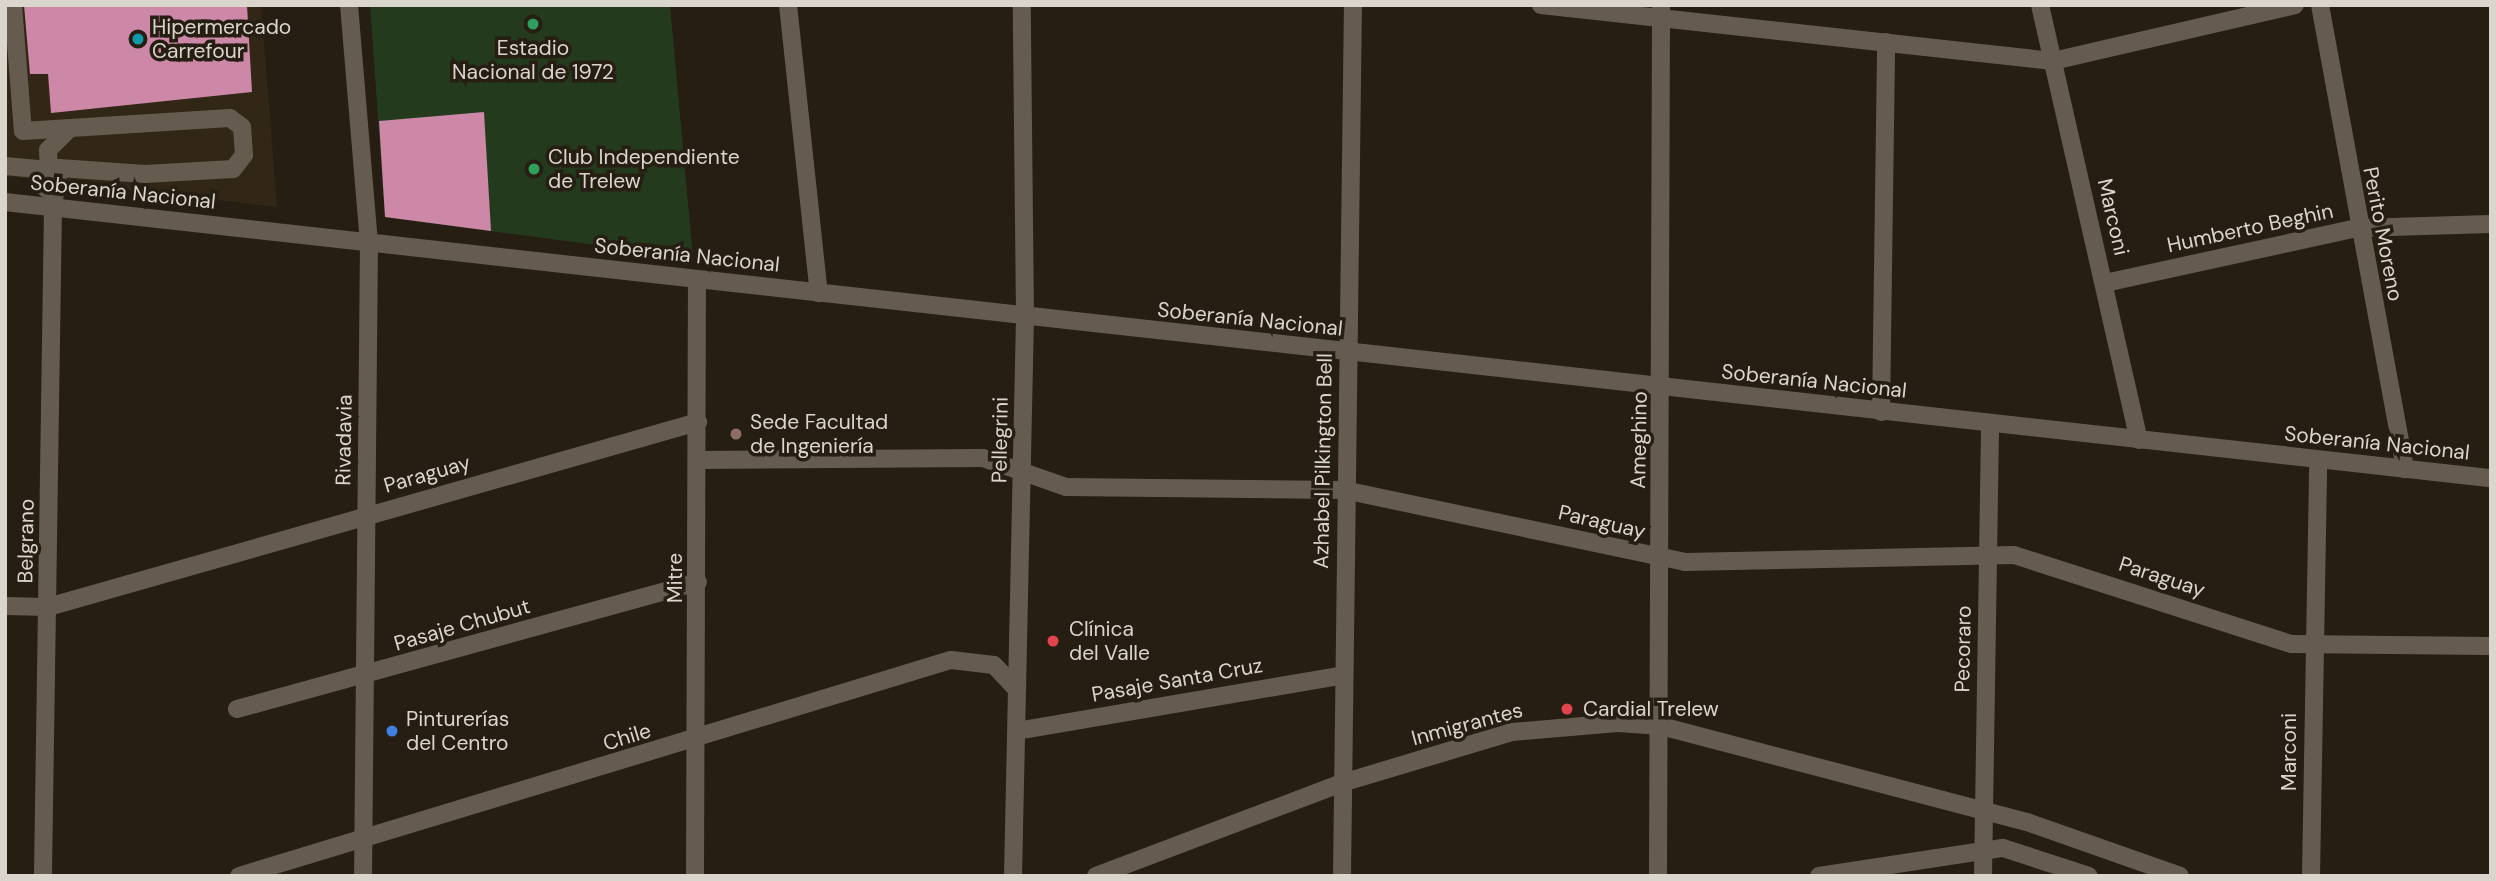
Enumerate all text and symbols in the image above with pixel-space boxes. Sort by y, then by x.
place label: Hipermercado Carrefour [152,14,291,64]
marker: Estadio Nacional de 1972 [525,16,541,32]
marker: Hipermercado Carrefour [130,31,146,47]
place label: Estadio Nacional de 1972 [452,35,614,85]
place label: Club Independiente de Trelew [548,144,740,194]
marker: Club Independiente de Trelew [526,161,542,177]
street label: Perito Moreno [2358,165,2408,303]
street label: Soberanía Nacional [29,170,217,214]
street label: Marconi [2092,176,2134,258]
street label: Humberto Beghin [2165,198,2335,258]
street label: Soberanía Nacional [593,233,781,277]
street label: Soberanía Nacional [1156,297,1344,341]
street label: Azhabel Pilkington Bell [1309,353,1337,569]
street label: Soberanía Nacional [1720,359,1908,403]
street label: Ameghino [1626,391,1652,489]
street label: Rivadavia [331,394,357,486]
street label: Pellegrini [987,397,1013,483]
place label: Sede Facultad de Ingeniería [750,409,888,459]
street label: Soberanía Nacional [2283,421,2471,465]
marker: Sede Facultad de Ingeniería [728,426,744,442]
street label: Paraguay [381,450,473,498]
street label: Belgrano [13,498,39,584]
street label: Paraguay [1556,500,1648,544]
street label: Paraguay [2116,551,2208,603]
street label: Mitre [662,553,688,603]
street label: Pasaje Chubut [391,594,533,656]
street label: Pecoraro [1950,605,1976,693]
place label: Clínica del Valle [1069,616,1150,666]
marker: Clínica del Valle [1043,631,1063,651]
street label: Pasaje Santa Cruz [1090,653,1264,707]
place label: Cardial Trelew [1583,696,1719,722]
street label: Inmigrantes [1409,697,1525,751]
marker: Cardial Trelew [1557,699,1577,719]
place label: Pinturerías del Centro [406,706,509,756]
street label: Marconi [2276,713,2302,791]
street label: Chile [600,718,654,756]
marker: Pinturerías del Centro [384,723,400,739]

